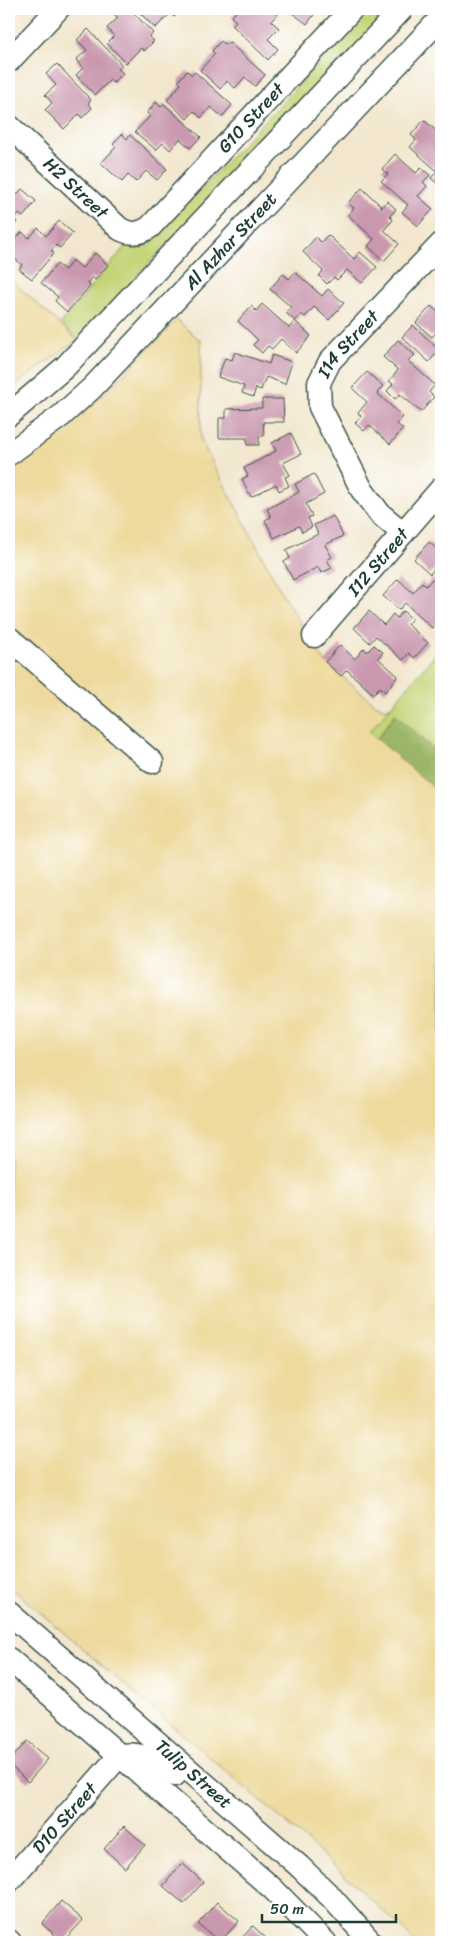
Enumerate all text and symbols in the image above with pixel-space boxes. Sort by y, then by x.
street label: G10 Street [210,75,293,161]
street label: H2 Street [35,149,117,227]
street label: Al Azhar Street [175,185,285,298]
street label: I14 Street [308,301,388,384]
street label: I12 Street [338,520,418,604]
street label: Tulip Street [148,1731,240,1817]
street label: D10 Street [24,1774,106,1861]
scale bar [262,1891,396,1923]
text: 50 m [270,1896,305,1922]

